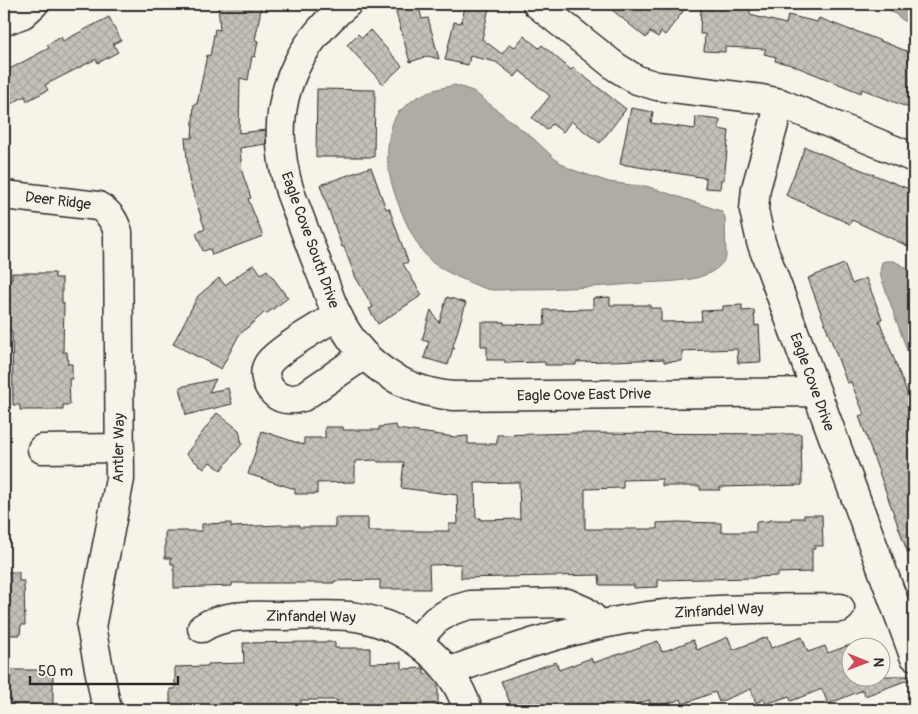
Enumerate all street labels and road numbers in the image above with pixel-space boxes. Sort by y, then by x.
street label: Eagle Cove South Drive [276,169,344,311]
street label: Deer Ridge [24,188,93,215]
street label: Eagle Cove Drive [785,330,839,434]
street label: Eagle Cove East Drive [517,384,652,406]
street label: Antler Way [109,412,129,483]
street label: Zinfandel Way [674,599,765,623]
street label: Zinfandel Way [266,607,357,627]

